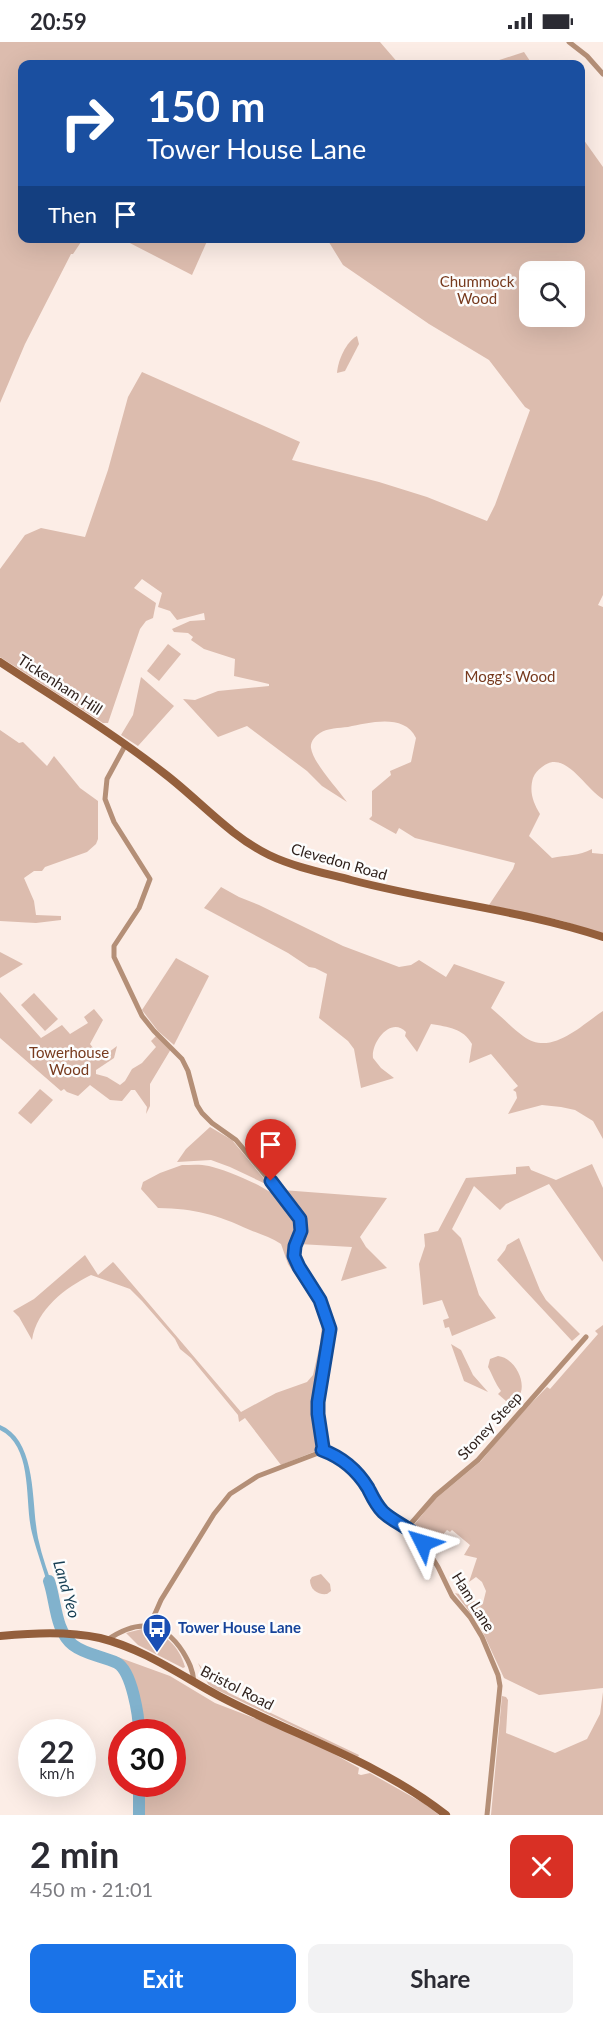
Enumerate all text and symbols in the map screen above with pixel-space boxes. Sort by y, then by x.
text: 20:59 [30,8,87,35]
text: 150 m [147,81,265,131]
icon: right [48,84,126,162]
text: Tower House Lane [147,132,366,165]
icon: arrive [109,198,142,231]
text: Then [48,201,97,228]
map controls [519,261,585,327]
button: search [519,261,585,327]
park label: Chummock Wood [440,272,515,307]
street label: Tickenham Hill [15,650,106,718]
park label: Mogg's Wood [465,667,555,685]
street label: Clevedon Road [289,839,389,883]
park label: Towerhouse Wood [29,1043,109,1078]
pin [245,1119,296,1181]
icon: arrive [254,1128,287,1161]
street label: Stoney Steep [453,1388,525,1463]
position arrow [391,1511,455,1575]
water label: Land Yeo [50,1558,85,1620]
street label: Ham Lane [449,1569,499,1634]
bus stop icon: Tower House Lane [141,1612,173,1654]
place label: Tower House Lane [178,1618,301,1636]
street label: Bristol Road [198,1661,277,1713]
speed limit sign: 30 [108,1719,186,1797]
text: 22 [40,1733,74,1769]
text: km/h [39,1764,75,1782]
text: 2 min [30,1832,119,1876]
button: close [510,1835,573,1898]
text: 450 m · 21:01 [30,1877,153,1901]
button: Exit [30,1944,296,2013]
button: Share [308,1944,573,2013]

